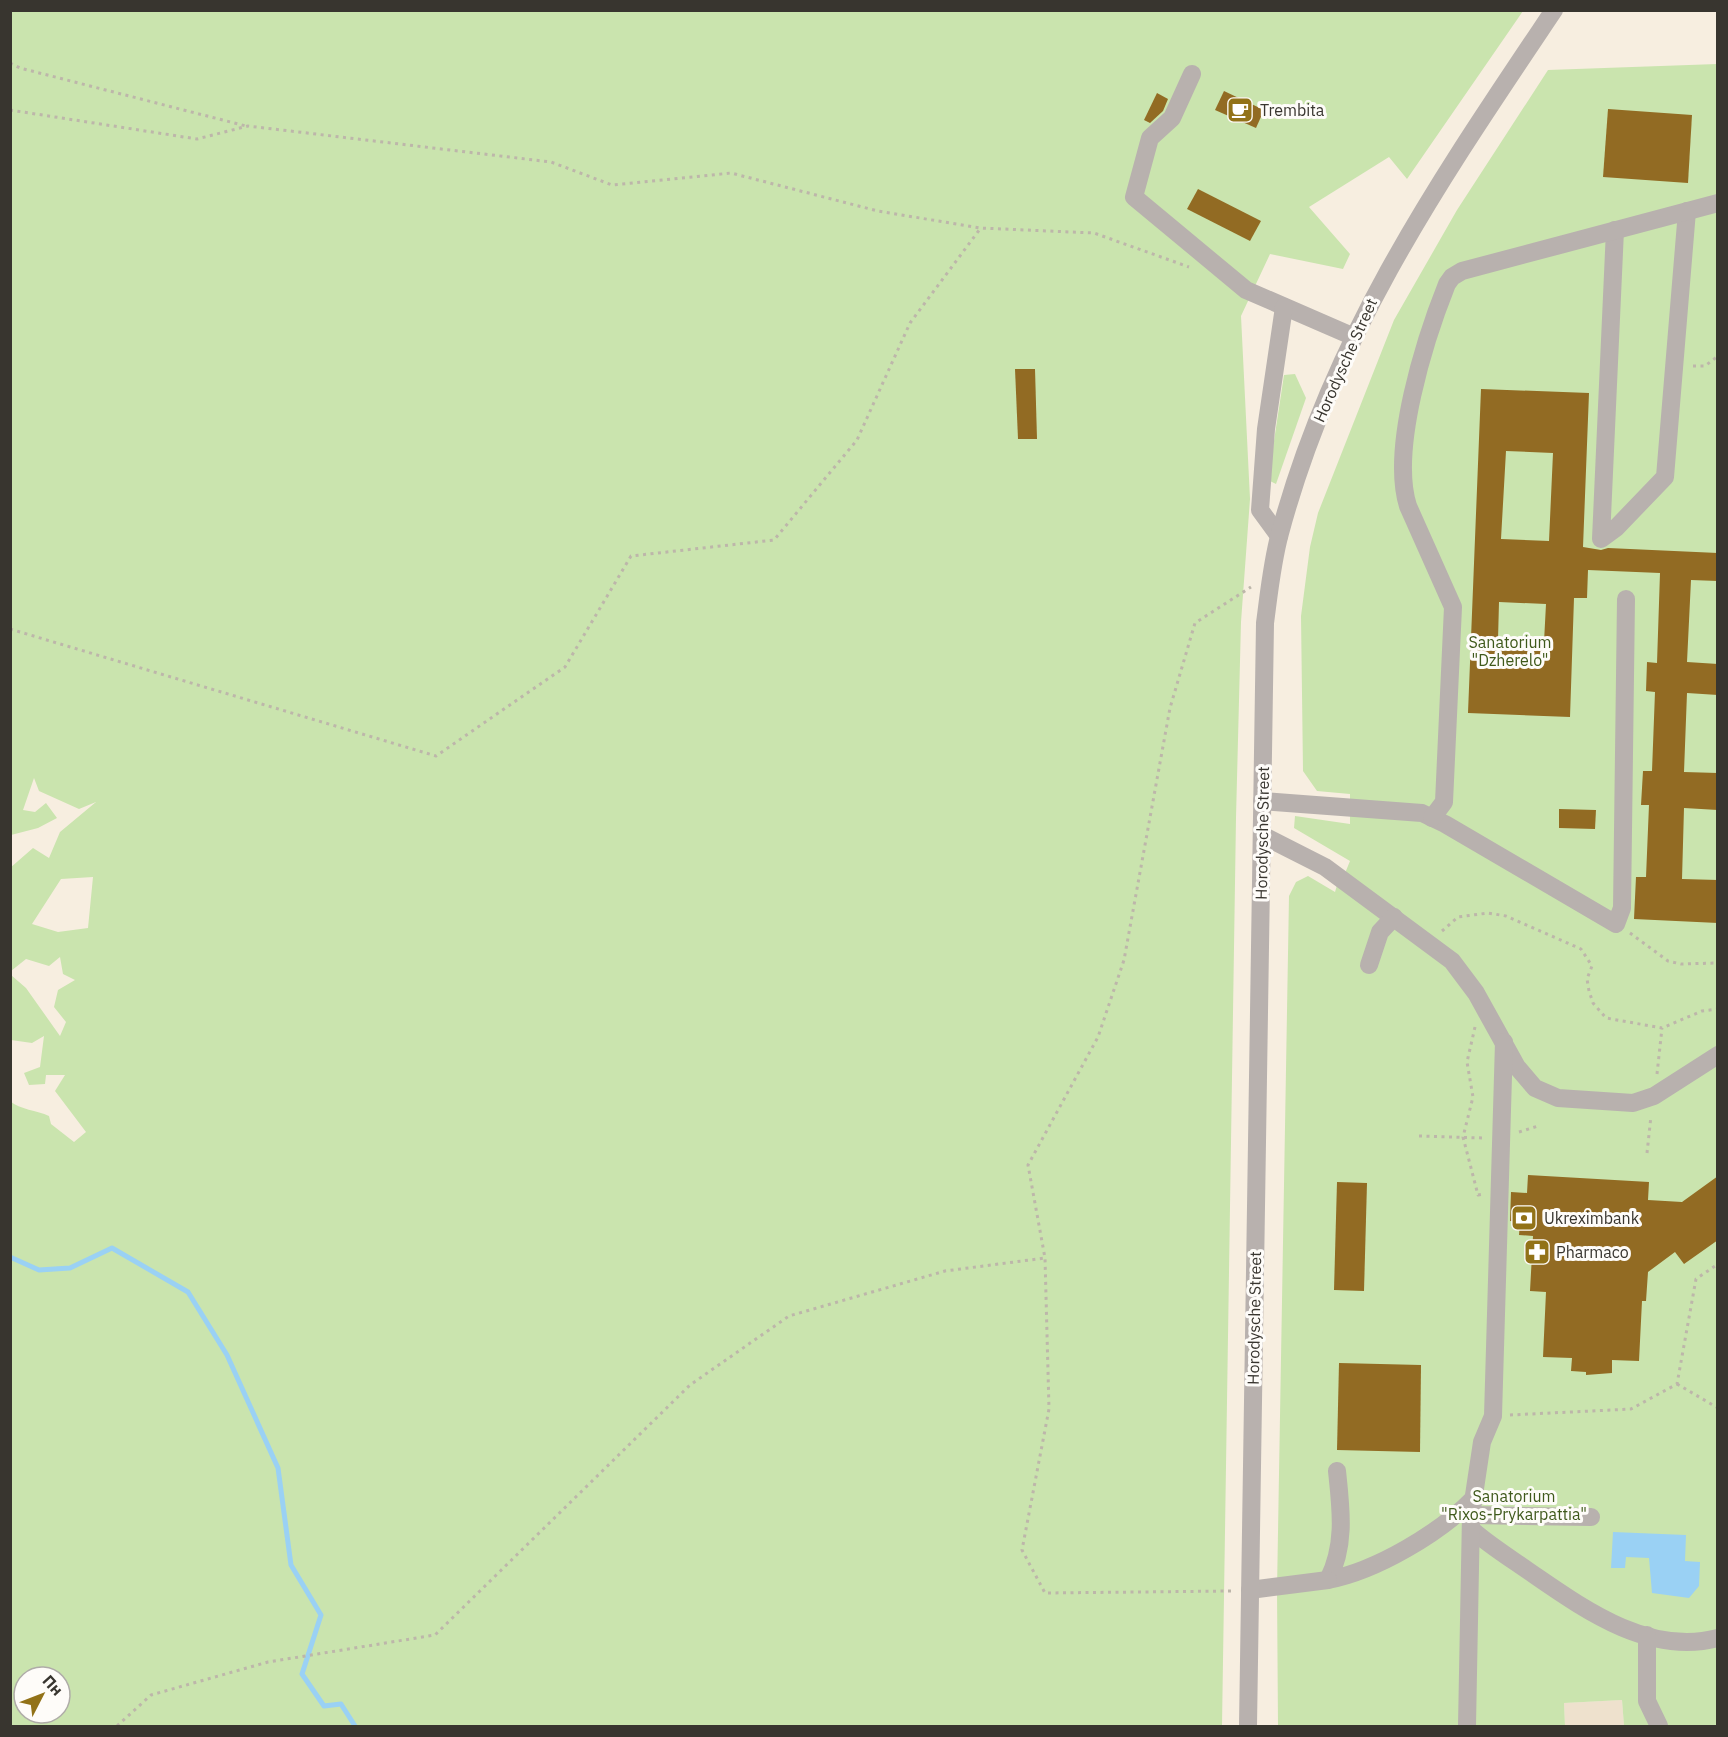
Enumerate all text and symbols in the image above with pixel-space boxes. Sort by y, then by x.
cafe icon: Trembita [1225,95,1255,125]
place label: Trembita [1260,100,1325,120]
street label: Horodysche Street [1309,295,1381,425]
park label: Sanatorium "Dzherelo" [1469,632,1551,670]
street label: Horodysche Street [1251,766,1273,900]
bank icon: Ukreximbank [1509,1203,1539,1233]
place label: Ukreximbank [1544,1208,1640,1228]
pharmacy icon: Pharmaco [1522,1237,1552,1267]
place label: Pharmaco [1556,1242,1629,1262]
street label: Horodysche Street [1243,1251,1265,1385]
park label: Sanatorium "Rixos-Prykarpattia" [1441,1486,1587,1524]
north arrow [12,1665,72,1725]
text: Пн [39,1670,68,1700]

